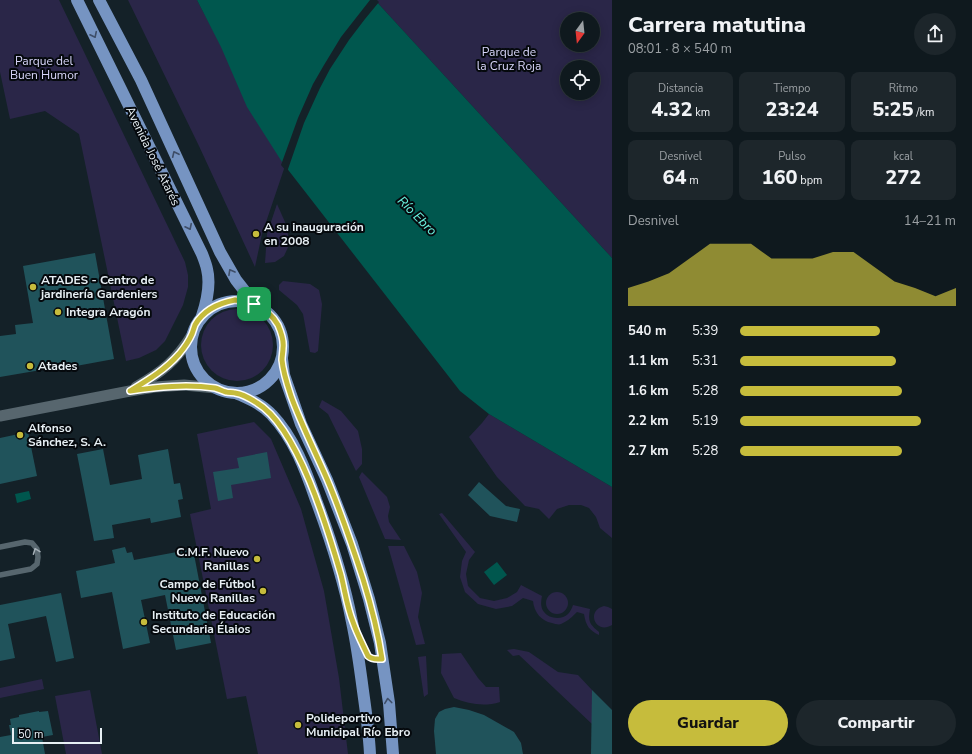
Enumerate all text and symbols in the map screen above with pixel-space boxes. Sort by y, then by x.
text: Carrera matutina [628,10,806,40]
north arrow [560,12,600,52]
map controls [560,12,600,100]
button: share [914,13,956,55]
one-way arrow [89,31,97,38]
text: 08:01 · 8 × 540 m [628,40,732,58]
park label: Parque de la Cruz Roja [477,44,541,74]
park label: Parque del Buen Humor [10,53,79,83]
button: locate [560,60,600,100]
text: Distancia [658,81,703,96]
text: Tiempo [774,81,810,96]
text: Ritmo [889,81,918,96]
text: 4.32 [651,96,692,123]
text: 23:24 [765,96,819,123]
text: 5:25 [872,96,914,123]
street label: Avenida José Atarés [122,104,184,208]
text: km [692,105,710,120]
text: /km [914,105,934,120]
text: Desnivel [659,149,702,164]
text: Pulso [778,149,806,164]
text: kcal [894,149,913,164]
one-way arrow [172,151,180,159]
text: 64 [663,164,687,191]
text: 160 [761,164,797,191]
text: 272 [885,164,921,191]
text: m [687,173,699,188]
text: bpm [797,173,823,188]
water label: Río Ebro [393,192,441,240]
text: Desnivel [628,212,679,230]
text: 14–21 m [904,212,956,230]
place label: A su inauguración en 2008 [264,219,364,249]
one-way arrow [184,222,192,230]
marker: A su inauguración en 2008 [251,229,261,239]
one-way arrow [229,269,236,276]
place label: ATADES - Centro de jardinería Gardeniers [40,272,158,302]
marker: ATADES - Centro de jardinería Gardeniers [28,282,38,292]
pin [237,287,271,321]
icon: arrive [243,293,265,315]
place label: Integra Aragón [66,304,150,320]
marker: Integra Aragón [53,307,63,317]
text: 540 m [628,322,666,340]
text: 5:39 [692,322,718,340]
text: 1.1 km [628,352,669,370]
text: 5:31 [692,352,718,370]
place label: Atades [38,358,78,374]
marker: Atades [25,361,35,371]
text: 1.6 km [628,382,669,400]
text: 5:28 [692,382,718,400]
text: 2.2 km [628,412,669,430]
text: 5:19 [692,412,718,430]
place label: Alfonso Sánchez, S. A. [28,420,106,450]
marker: Alfonso Sánchez, S. A. [15,430,25,440]
text: 2.7 km [628,442,669,460]
text: 5:28 [692,442,718,460]
place label: C.M.F. Nuevo Ranillas [176,544,249,574]
one-way arrow [32,548,41,555]
marker: C.M.F. Nuevo Ranillas [252,554,262,564]
place label: Campo de Fútbol Nuevo Ranillas [160,576,255,606]
marker: Campo de Fútbol Nuevo Ranillas [258,586,268,596]
place label: Instituto de Educación Secundaria Élaios [152,607,275,637]
marker: Instituto de Educación Secundaria Élaios [139,617,149,627]
one-way arrow [384,698,393,704]
button: Guardar [628,700,788,746]
button: Compartir [796,700,956,746]
place label: Polideportivo Municipal Río Ebro [306,710,410,740]
marker: Polideportivo Municipal Río Ebro [293,720,303,730]
scale bar [12,726,102,745]
text: 50 m [18,727,43,742]

